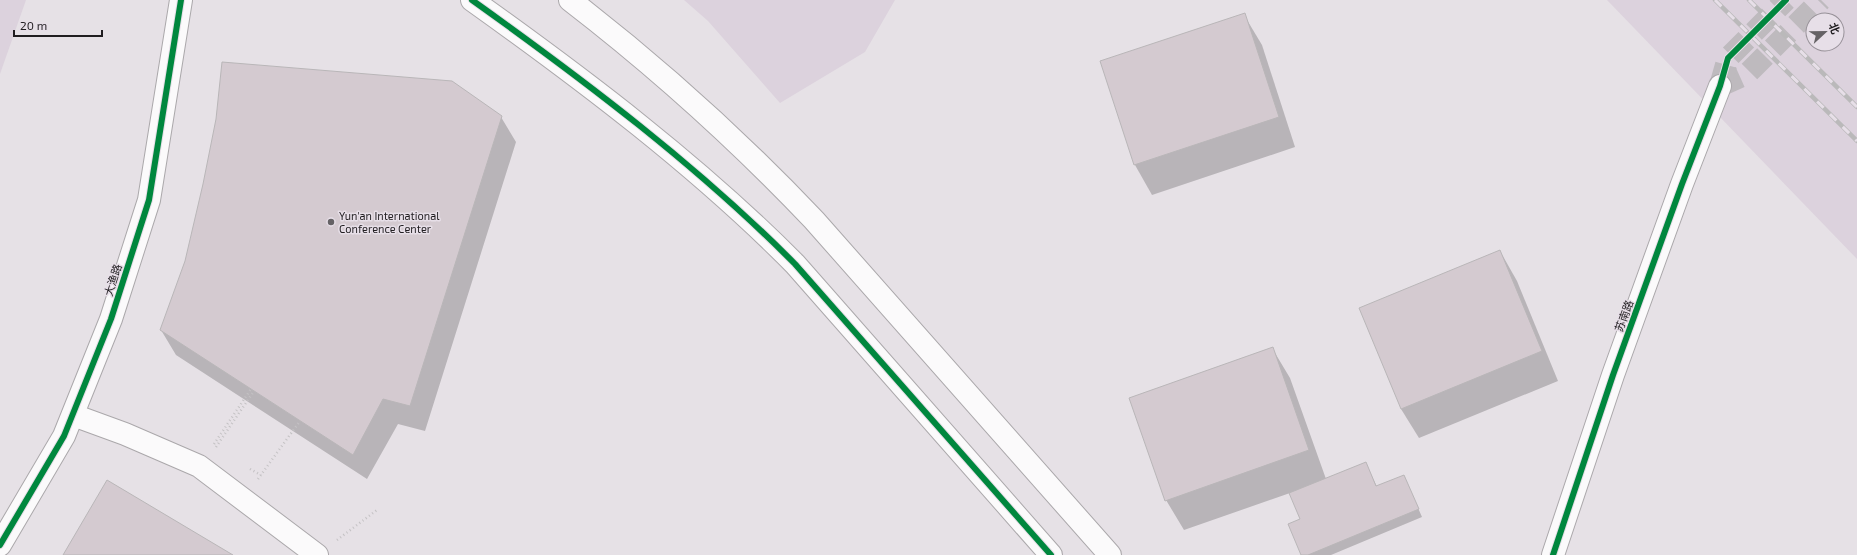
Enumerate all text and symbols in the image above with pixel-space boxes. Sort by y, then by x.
scale bar [14,12,102,38]
north arrow [1805,12,1845,52]
text: 20 m [20,18,47,32]
text: 北 [1827,21,1843,36]
place label: Yun'an International Conference Center [339,209,440,235]
marker: Yun'an International Conference Center [326,217,336,227]
street label: 大渔路 [101,262,124,298]
street label: 苏南路 [1612,298,1635,334]

